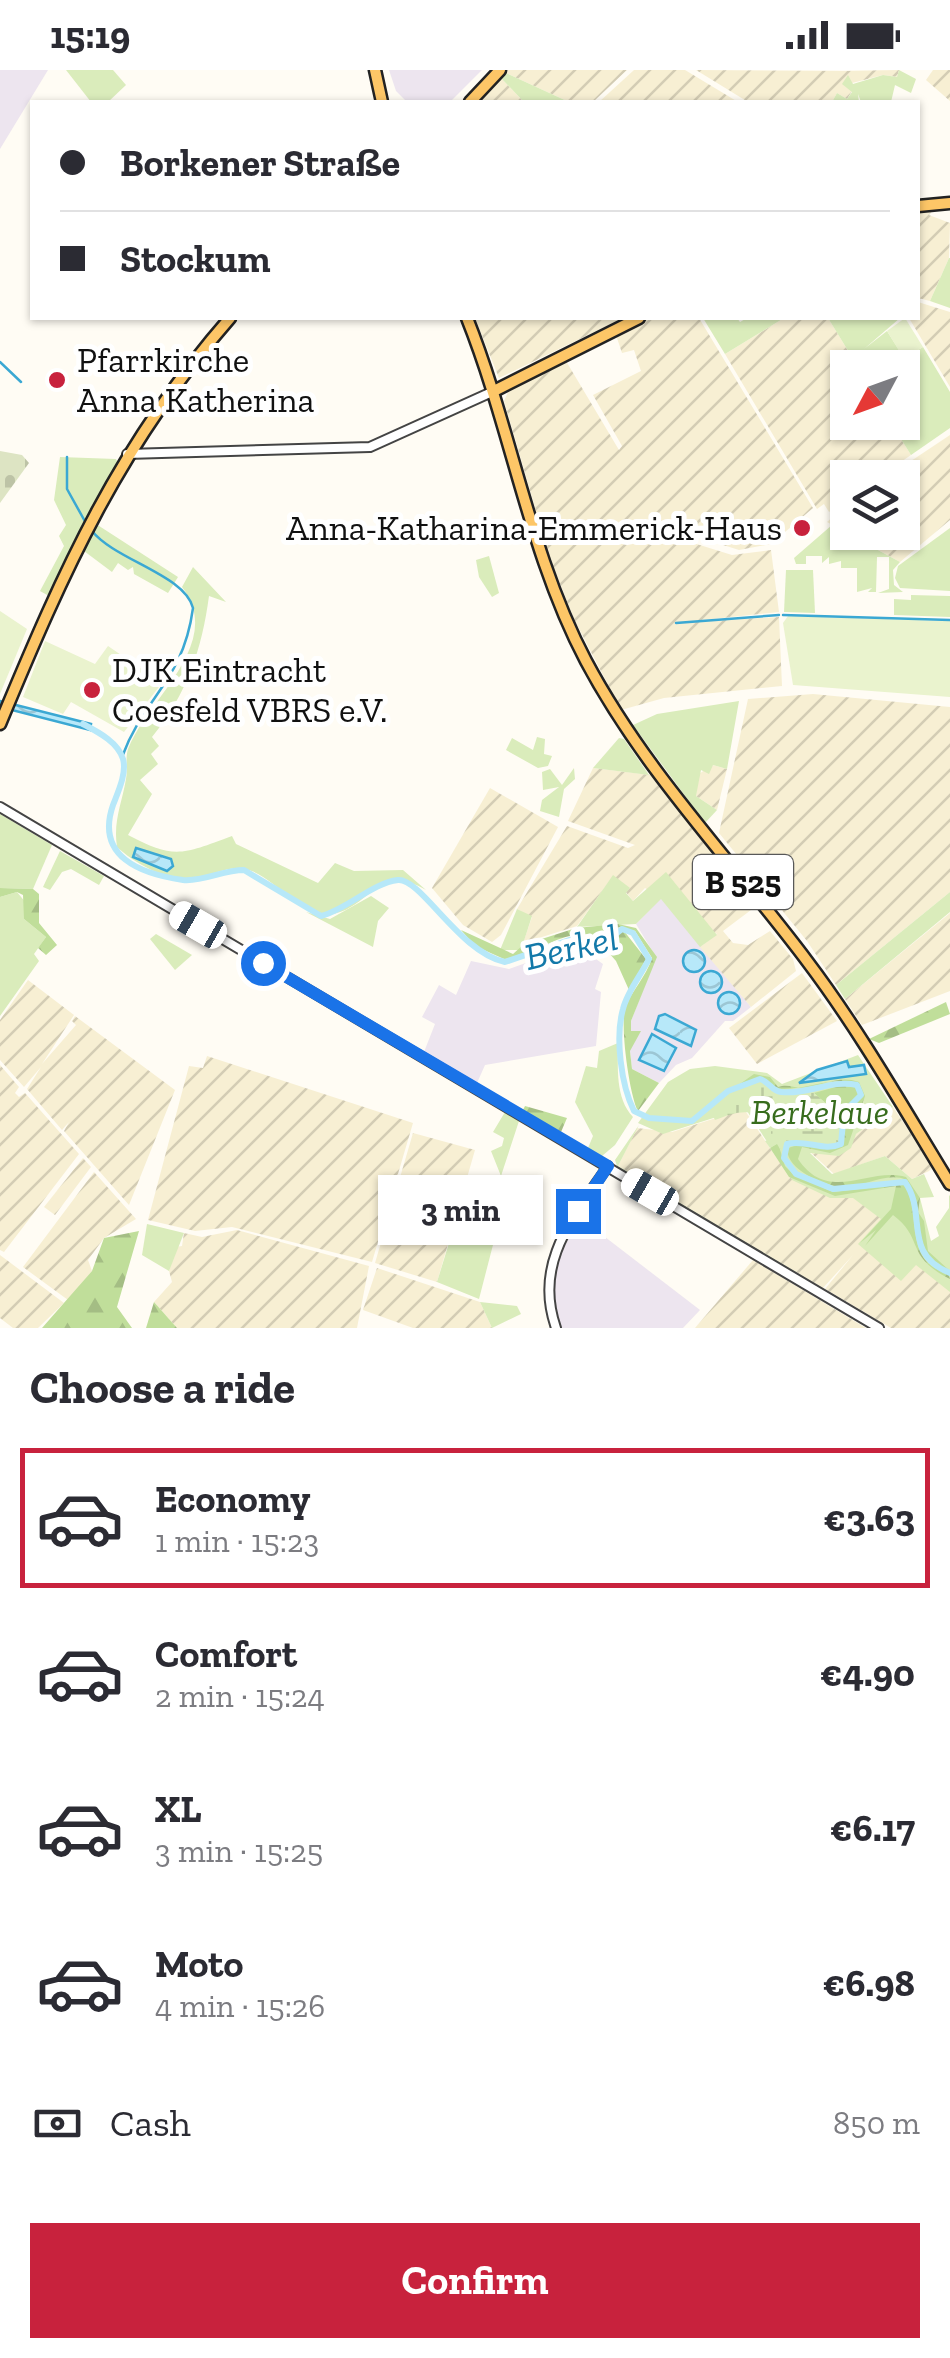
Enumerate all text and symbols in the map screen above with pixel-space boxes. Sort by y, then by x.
text: 15:19 [50,12,130,58]
text: Borkener Straße [120,140,400,186]
text: Stockum [120,236,271,282]
place label: Pfarrkirche Anna Katherina [77,339,315,421]
north arrow [830,350,920,440]
map controls [830,350,920,550]
marker: Pfarrkirche Anna Katherina [46,369,68,391]
button: layers [830,460,920,550]
place label: Anna-Katharina-Emmerick-Haus [286,507,782,549]
marker: Anna-Katharina-Emmerick-Haus [791,517,813,539]
place label: DJK Eintracht Coesfeld VBRS e.V. [112,649,387,731]
marker: DJK Eintracht Coesfeld VBRS e.V. [81,679,103,701]
road number: B 525 [693,855,793,909]
car [165,897,231,953]
water label: Berkel [520,914,622,980]
route start [241,941,286,986]
park label: Berkelaue [751,1091,889,1133]
car [617,1164,683,1220]
callout: 3 min [378,1176,543,1246]
route end [556,1189,601,1234]
text: 3 min [421,1191,500,1229]
text: Choose a ride [30,1361,295,1415]
icon: car [35,1473,125,1563]
text: Economy [155,1476,310,1522]
text: €3.63 [823,1495,915,1541]
text: 1 min · 15:23 [155,1522,319,1560]
icon: car [35,1628,125,1718]
text: Comfort [155,1631,297,1677]
text: €4.90 [820,1650,915,1696]
text: 2 min · 15:24 [155,1677,325,1715]
icon: car [35,1783,125,1873]
text: XL [155,1786,202,1832]
text: €6.17 [830,1805,915,1851]
text: 3 min · 15:25 [155,1832,323,1870]
icon: car [35,1938,125,2028]
text: Moto [155,1941,243,1987]
text: €6.98 [823,1960,915,2006]
text: 4 min · 15:26 [155,1987,325,2025]
icon: cash [30,2096,85,2151]
text: Cash [110,2100,191,2146]
text: 850 m [833,2104,920,2142]
button: Confirm [30,2223,920,2338]

